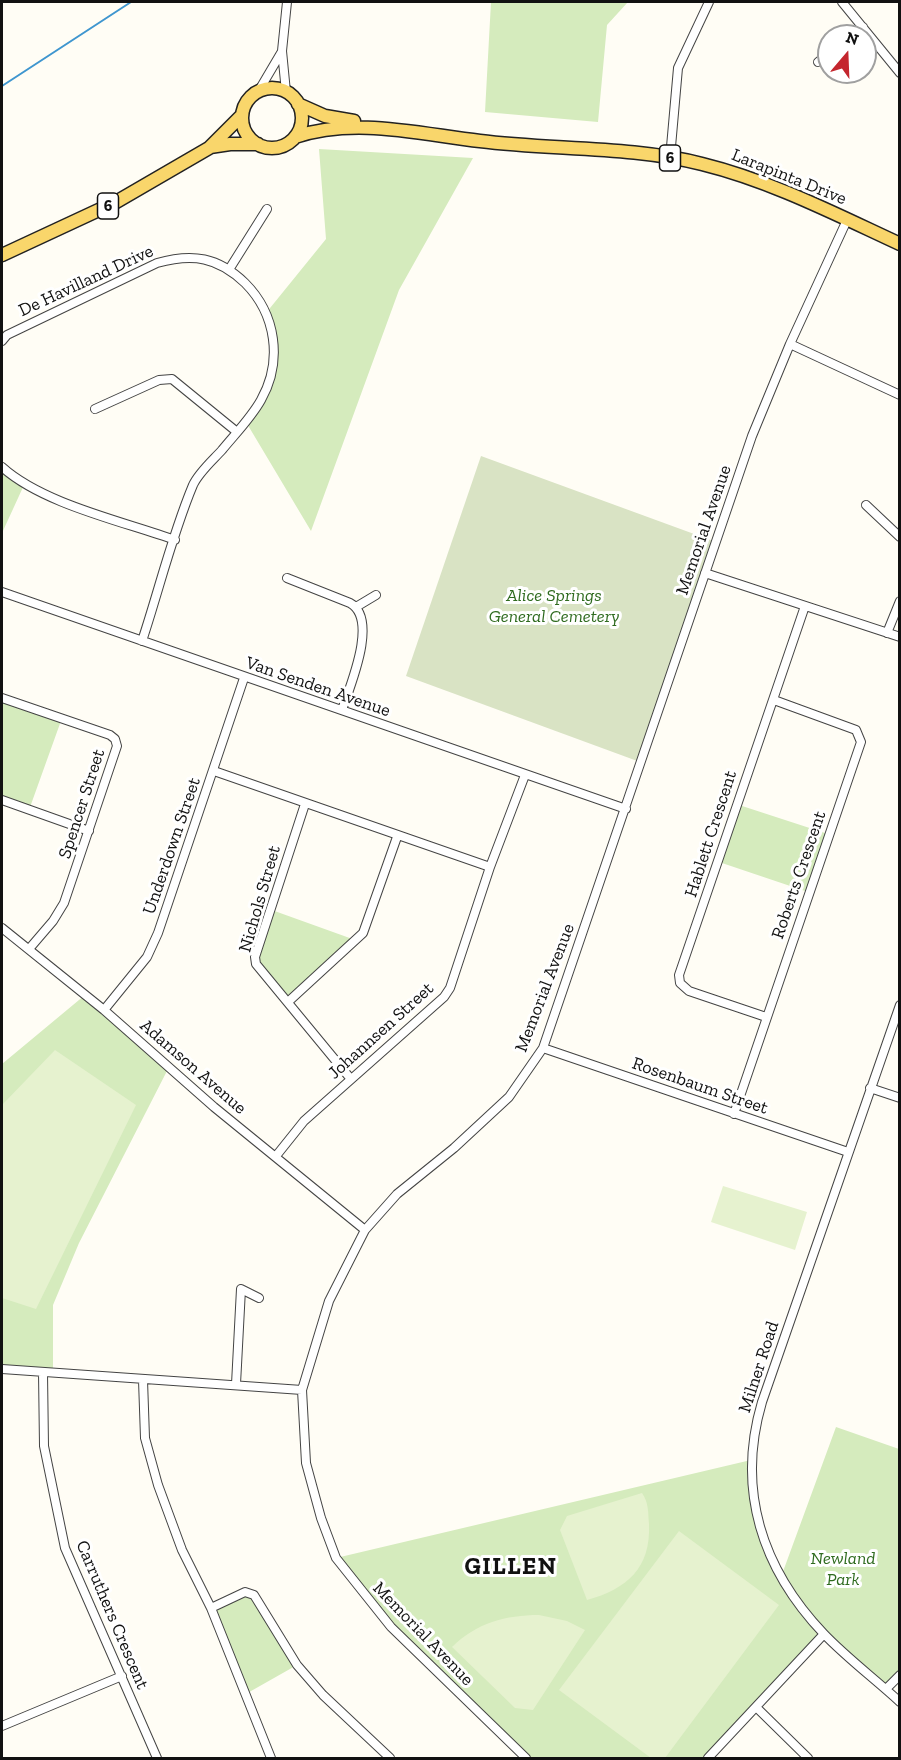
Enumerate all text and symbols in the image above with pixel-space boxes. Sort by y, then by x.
north arrow [817,24,877,84]
text: N [844,27,861,49]
street label: Larapinta Drive [728,144,850,210]
road number: 6 [660,145,680,171]
road number: 6 [98,193,118,219]
street label: De Havilland Drive [15,240,157,322]
street label: Memorial Avenue [672,462,736,598]
park label: Alice Springs General Cemetery [489,585,619,628]
street label: Van Senden Avenue [243,652,393,722]
street label: Spencer Street [54,746,110,862]
street label: Hablett Crescent [680,768,742,900]
street label: Underdown Street [138,775,206,917]
street label: Roberts Crescent [767,808,831,942]
street label: Nichols Street [234,843,286,955]
street label: Memorial Avenue [511,921,579,1055]
street label: Johannsen Street [324,978,438,1084]
street label: Adamson Avenue [135,1015,251,1119]
street label: Rosenbaum Street [629,1053,771,1119]
street label: Milner Road [734,1319,784,1415]
street label: Carruthers Crescent [71,1537,153,1693]
park label: Newland Park [810,1548,876,1590]
district label: GILLEN [464,1553,558,1581]
street label: Memorial Avenue [368,1578,478,1690]

